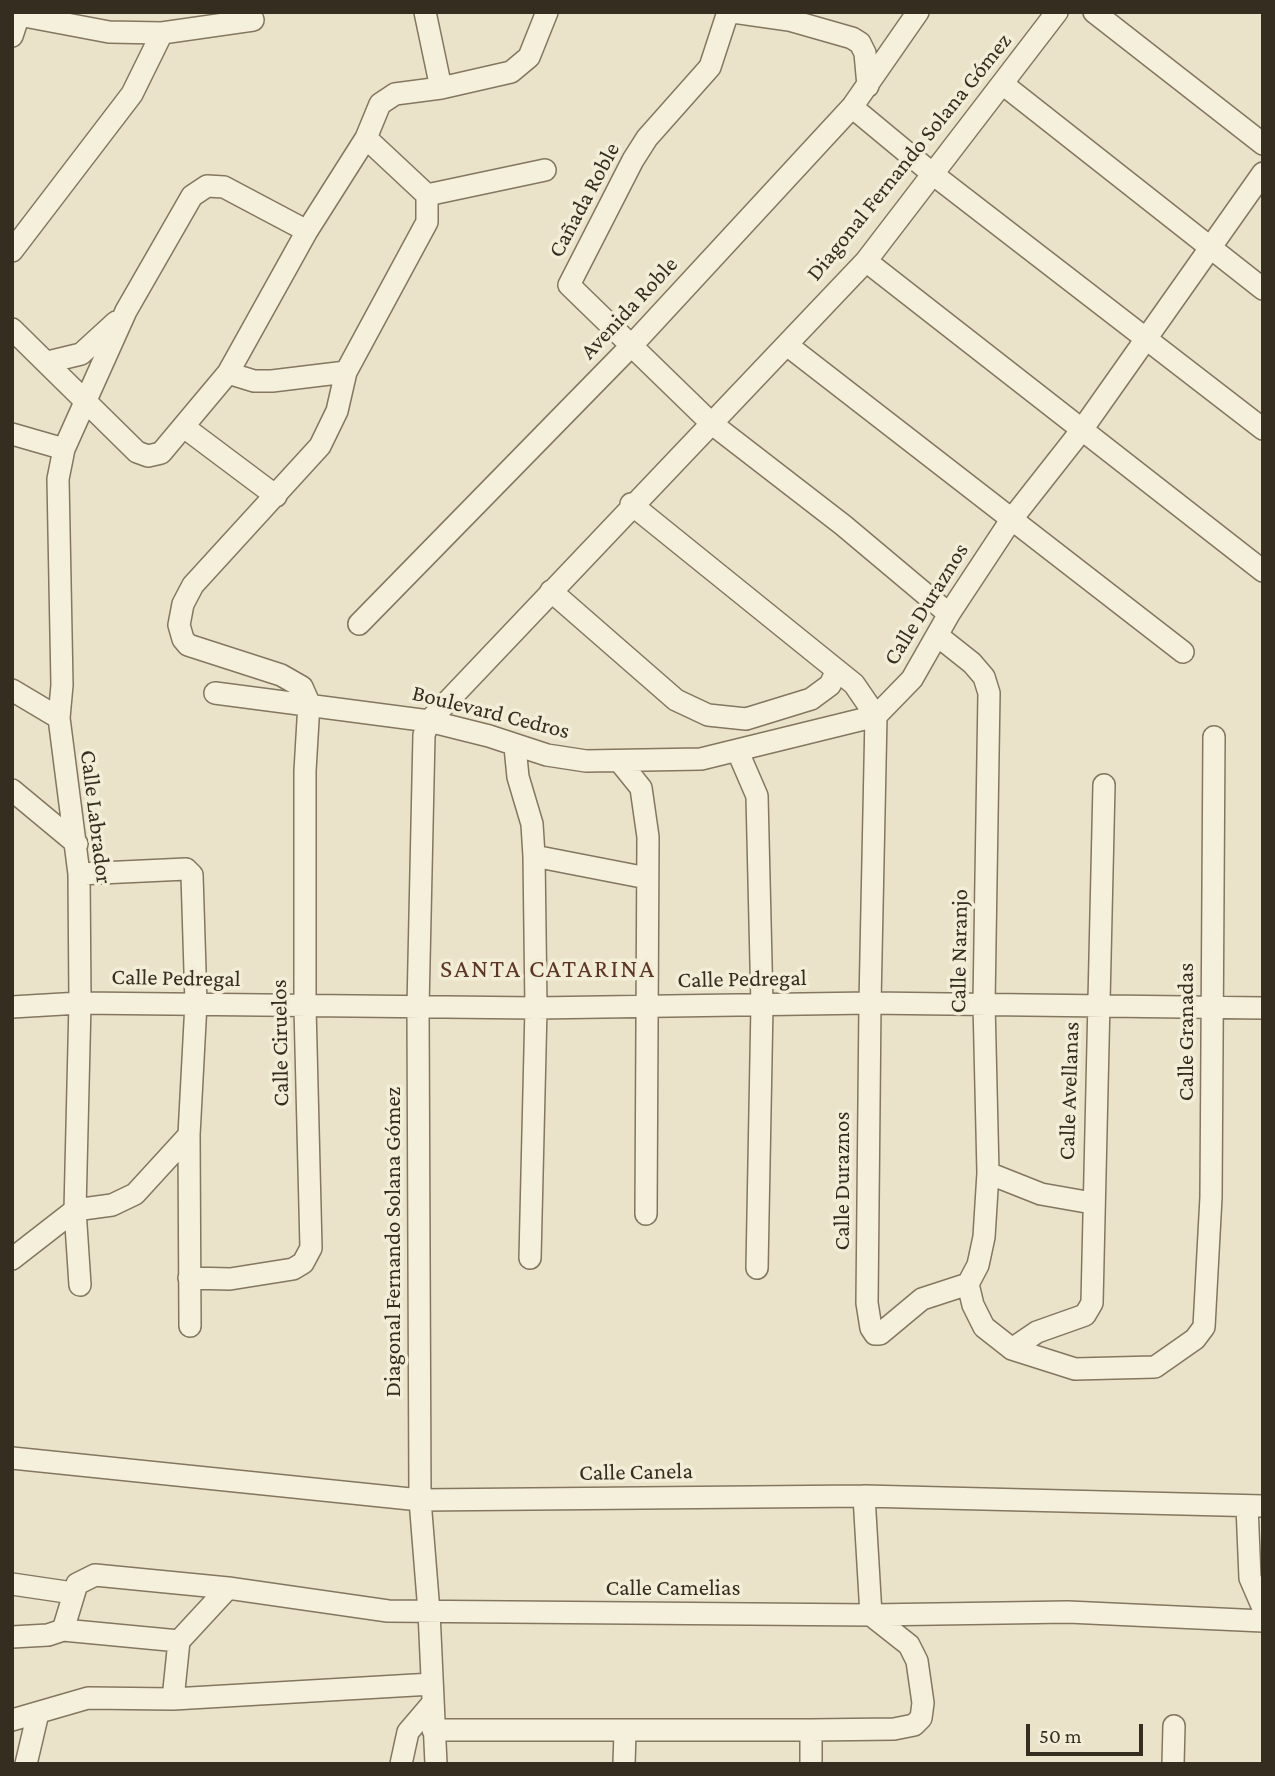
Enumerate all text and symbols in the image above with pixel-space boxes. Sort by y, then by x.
street label: Diagonal Fernando Solana Gómez [801,28,1017,286]
street label: Cañada Roble [542,138,626,262]
street label: Avenida Roble [574,251,684,365]
street label: Calle Duraznos [877,538,975,670]
street label: Boulevard Cedros [409,679,573,745]
street label: Calle Labrador [74,749,118,885]
street label: Calle Naranjo [944,889,974,1013]
district label: SANTA CATARINA [442,953,654,985]
street label: Calle Pedregal [111,963,241,993]
street label: Calle Granadas [1172,963,1200,1101]
street label: Calle Pedregal [677,964,807,994]
street label: Calle Ciruelos [265,979,295,1107]
street label: Calle Avellanas [1053,1021,1085,1161]
street label: Diagonal Fernando Solana Gómez [379,1087,407,1397]
street label: Calle Duraznos [828,1111,856,1251]
street label: Calle Canela [579,1457,693,1487]
street label: Calle Camelias [605,1574,741,1602]
scale bar [1030,1710,1147,1754]
text: 50 m [1039,1724,1082,1748]

